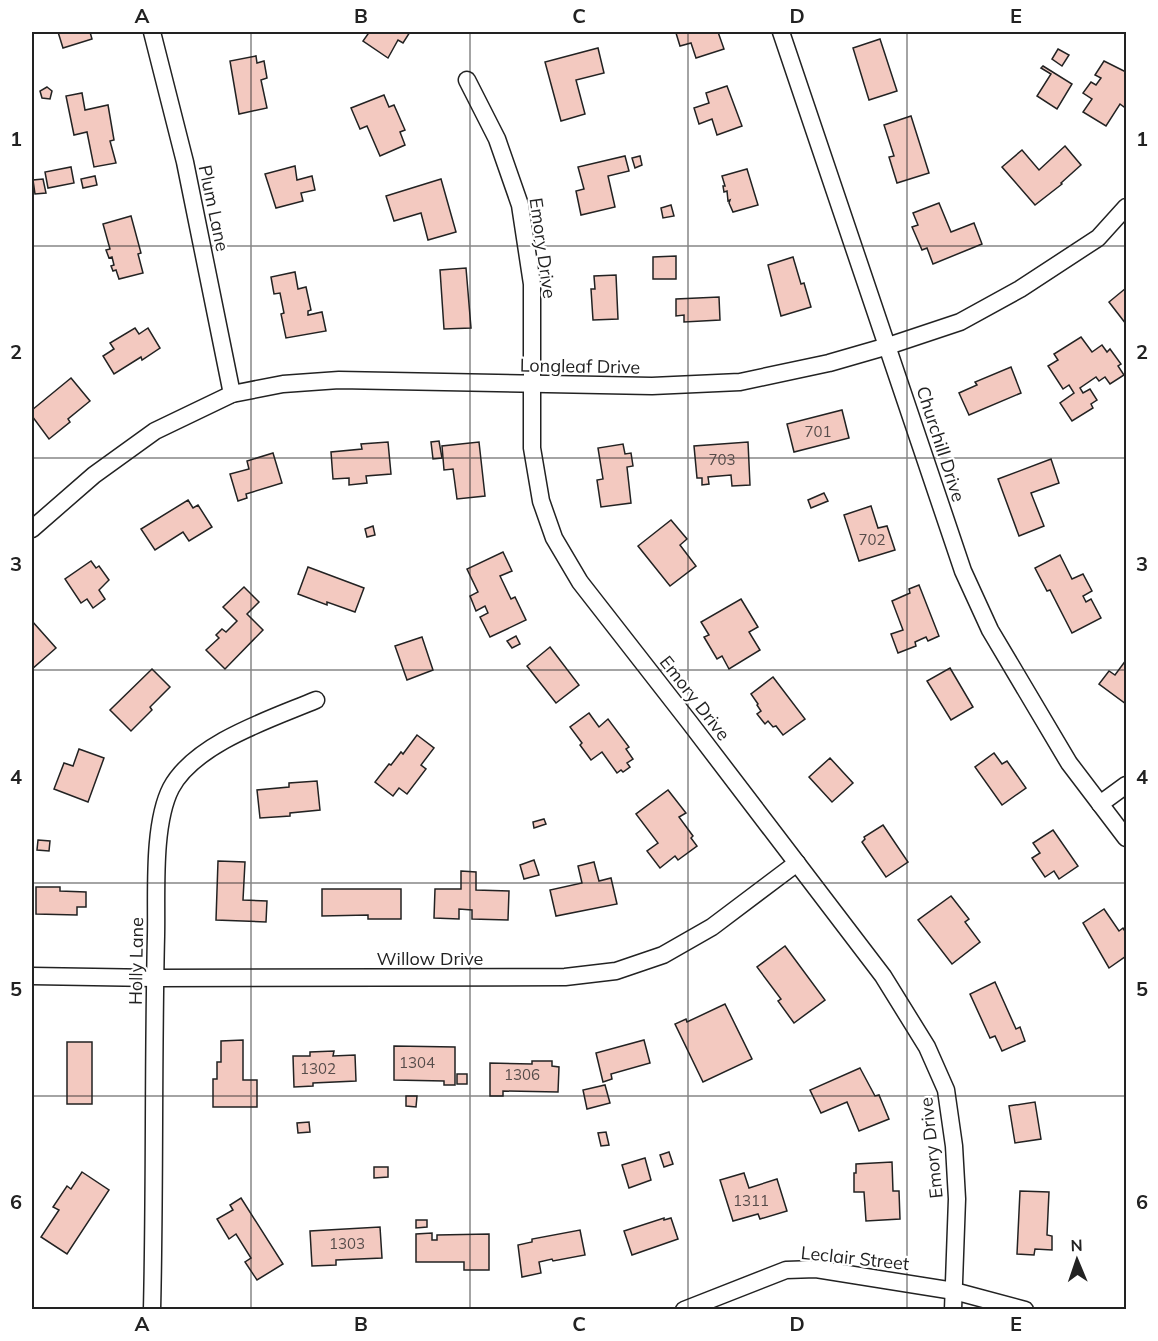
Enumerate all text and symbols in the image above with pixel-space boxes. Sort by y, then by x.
text: A [135,3,150,28]
text: B [354,3,368,28]
text: C [572,3,586,28]
text: D [789,3,805,28]
text: E [1010,3,1022,28]
text: 1 [10,126,22,151]
text: 1 [1136,126,1148,151]
street label: Plum Lane [194,163,234,253]
street label: Emory Drive [525,196,561,300]
text: 2 [10,339,22,364]
text: 2 [1136,339,1148,364]
street label: Longleaf Drive [520,353,640,379]
street label: Churchill Drive [911,383,971,505]
house number: 701 [804,422,832,441]
house number: 703 [708,450,736,469]
house number: 702 [858,530,886,549]
text: 3 [10,551,22,576]
text: 3 [1136,551,1148,576]
street label: Emory Drive [655,651,735,745]
text: 4 [10,764,22,789]
text: 4 [1136,764,1148,789]
street label: Holly Lane [124,917,148,1005]
street label: Willow Drive [377,947,483,970]
text: 5 [10,976,22,1001]
text: 5 [1136,976,1148,1001]
house number: 1304 [399,1053,435,1072]
house number: 1302 [300,1059,336,1078]
house number: 1306 [504,1065,540,1084]
street label: Emory Drive [914,1096,948,1200]
text: 6 [10,1189,22,1214]
text: 6 [1136,1189,1148,1214]
house number: 1311 [733,1191,769,1210]
north arrow [1047,1230,1107,1290]
house number: 1303 [329,1234,365,1253]
text: N [1070,1235,1083,1255]
street label: Leclair Street [800,1241,910,1275]
text: A [135,1311,150,1336]
text: B [354,1311,368,1336]
text: C [572,1311,586,1336]
text: D [789,1311,805,1336]
text: E [1010,1311,1022,1336]

